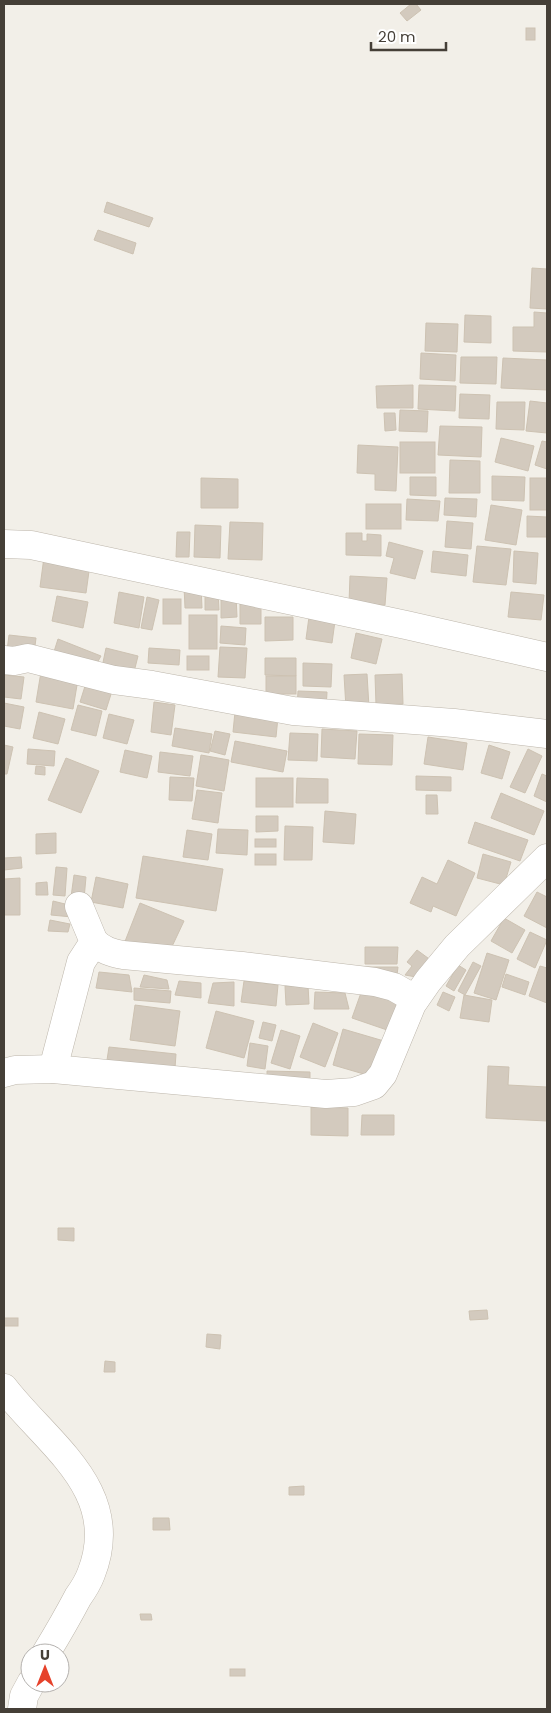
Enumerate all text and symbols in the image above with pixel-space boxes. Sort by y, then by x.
scale bar [371,20,446,52]
text: 20 m [378,26,416,47]
north arrow [20,1643,70,1693]
text: U [40,1645,50,1665]

